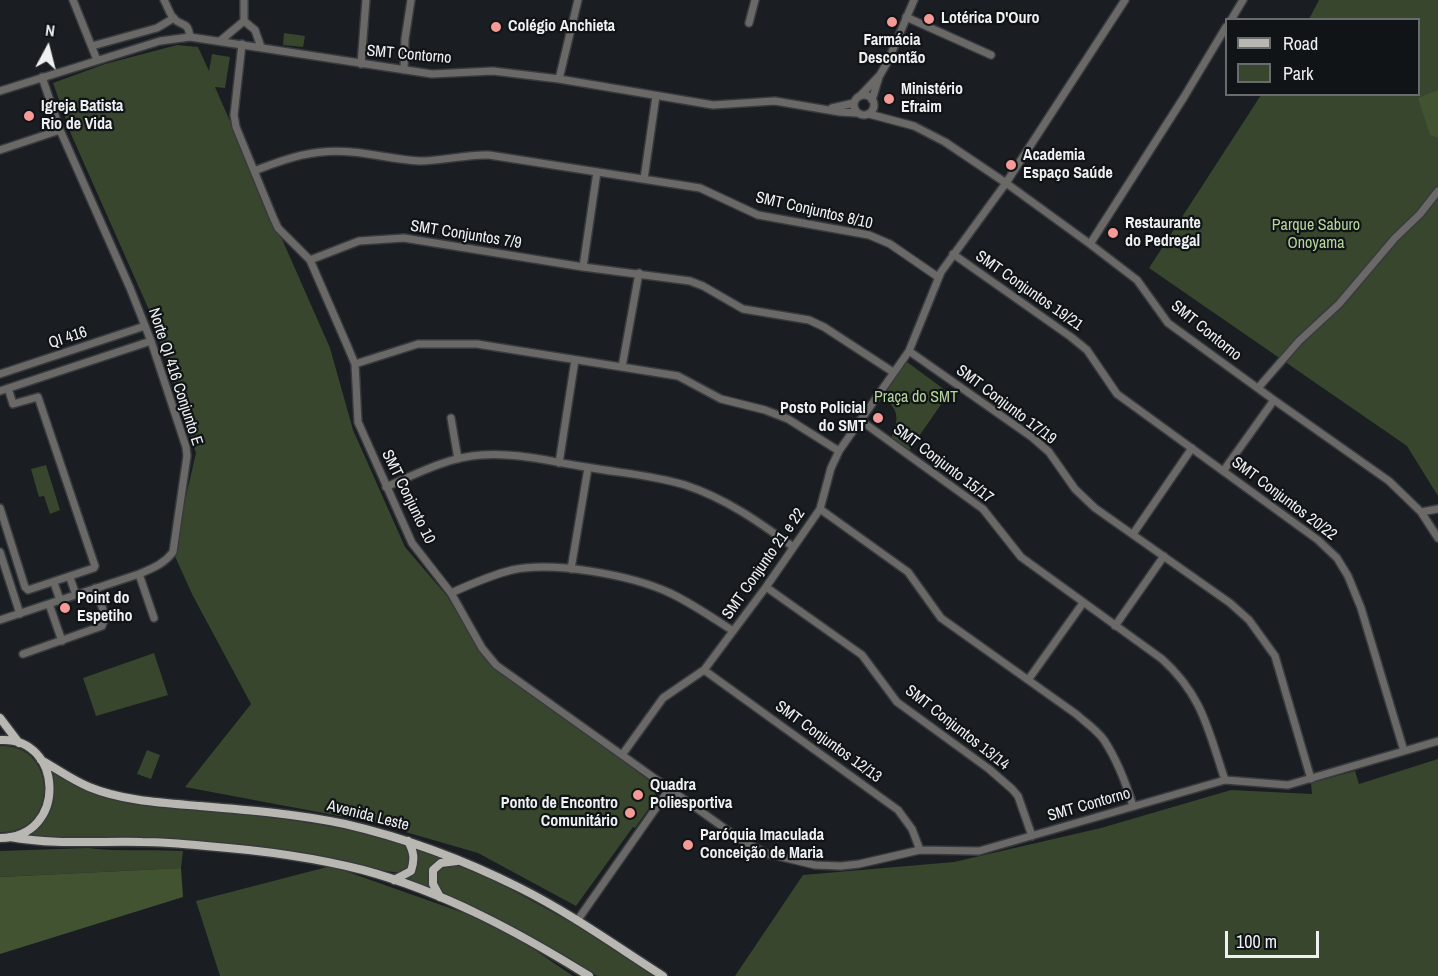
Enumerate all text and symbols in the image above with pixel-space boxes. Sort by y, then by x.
place label: Lotérica D'Ouro [941,9,1040,29]
marker: Lotérica D'Ouro [922,12,936,26]
marker: Farmácia Descontão [885,15,899,29]
place label: Colégio Anchieta [508,17,615,37]
north arrow [18,18,78,78]
legend [1225,18,1420,96]
text: N [44,19,56,42]
marker: Colégio Anchieta [489,20,503,34]
place label: Farmácia Descontão [858,31,926,69]
text: Road [1283,31,1318,56]
street label: SMT Contorno [366,42,452,68]
text: Park [1283,61,1313,86]
place label: Ministério Efraim [901,80,963,118]
marker: Ministério Efraim [882,92,896,106]
place label: Igreja Batista Rio de Vida [41,97,123,135]
marker: Igreja Batista Rio de Vida [22,109,36,123]
place label: Academia Espaço Saúde [1023,146,1113,184]
marker: Academia Espaço Saúde [1004,158,1018,172]
street label: SMT Conjuntos 8/10 [754,188,874,234]
place label: Restaurante do Pedregal [1125,214,1201,252]
park label: Parque Saburo Onoyama [1272,216,1360,254]
street label: SMT Conjuntos 7/9 [409,217,523,253]
marker: Restaurante do Pedregal [1106,226,1120,240]
street label: SMT Conjuntos 19/21 [972,247,1086,335]
street label: SMT Contorno [1167,297,1245,365]
street label: Norte QI 416 Conjunto E [144,306,206,448]
street label: QI 416 [46,323,90,353]
street label: SMT Conjunto 17/19 [952,361,1060,449]
park label: Praça do SMT [874,388,958,408]
place label: Posto Policial do SMT [780,399,866,437]
marker: Posto Policial do SMT [871,411,885,425]
street label: SMT Conjunto 15/17 [889,420,997,508]
street label: SMT Conjunto 10 [377,447,439,547]
street label: SMT Conjuntos 20/22 [1228,453,1340,545]
street label: SMT Conjunto 21 e 22 [718,505,810,623]
place label: Point do Espetiho [77,589,132,627]
marker: Point do Espetiho [58,601,72,615]
street label: SMT Conjuntos 13/14 [901,681,1013,775]
street label: SMT Conjuntos 12/13 [771,697,885,787]
place label: Quadra Poliesportiva [650,776,732,814]
street label: SMT Contorno [1045,784,1133,826]
marker: Quadra Poliesportiva [631,788,645,802]
place label: Ponto de Encontro Comunitário [501,794,618,832]
street label: Avenida Leste [325,797,411,835]
marker: Ponto de Encontro Comunitário [623,806,637,820]
place label: Paróquia Imaculada Conceição de Maria [700,826,824,864]
marker: Paróquia Imaculada Conceição de Maria [681,838,695,852]
scale bar [1228,919,1322,957]
text: 100 m [1236,929,1277,954]

